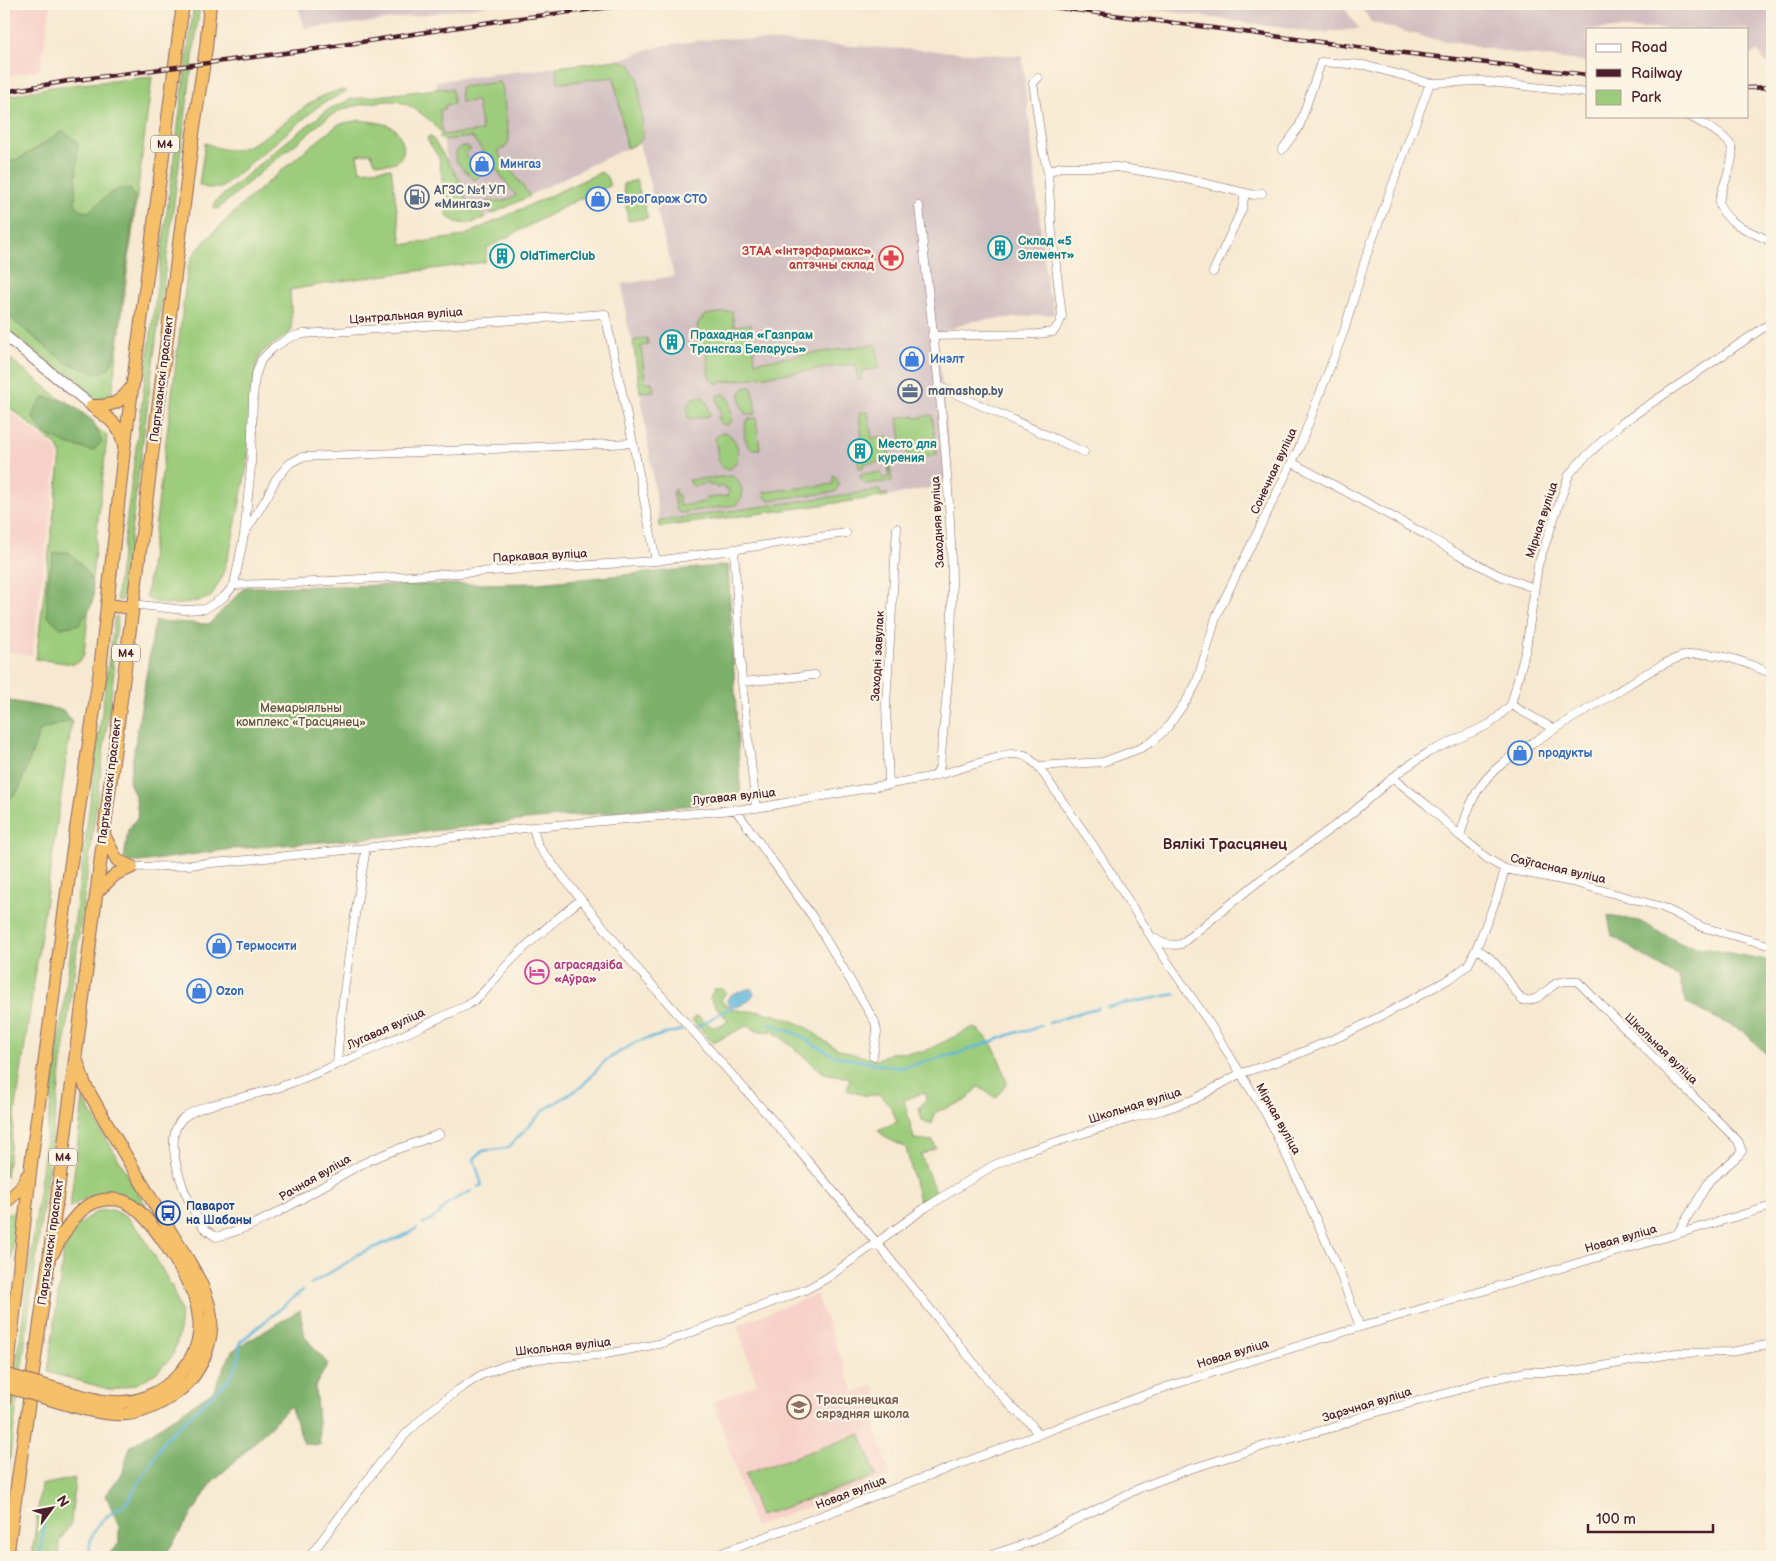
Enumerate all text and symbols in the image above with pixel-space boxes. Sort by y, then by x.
legend [1586,28,1748,118]
text: Road [1631,38,1667,57]
text: Railway [1631,64,1682,83]
text: Park [1631,88,1662,107]
road number: М4 [151,136,179,152]
shop icon: Мингаз [469,151,495,177]
place label: Мингаз [500,157,541,172]
place label: АГЗС №1 УП «Мингаз» [433,183,506,212]
fuel station icon: АГЗС №1 УП «Мингаз» [404,184,430,210]
shop icon: ЕвроГараж СТО [585,186,611,212]
place label: ЕвроГараж СТО [616,192,708,207]
place label: Склад «5 Элемент» [1018,234,1075,263]
building icon: Склад «5 Элемент» [987,235,1013,261]
building icon: OldTimerClub [489,243,515,269]
place label: ЗТАА «Інтэрфармакс», аптэчны склад [742,244,875,273]
pharmacy icon: ЗТАА «Інтэрфармакс», аптэчны склад [878,245,904,271]
place label: OldTimerClub [520,249,595,264]
street label: Цэнтральная вуліца [349,305,463,327]
street label: Партызанскі праспект [147,315,177,443]
place label: Прахадная «Газпрам Трансгаз Беларусь» [690,328,813,357]
building icon: Прахадная «Газпрам Трансгаз Беларусь» [659,329,685,355]
shop icon: Инэлт [899,346,925,372]
place label: Инэлт [930,352,965,367]
office icon: mamashop.by [897,378,923,404]
place label: mamashop.by [928,384,1004,399]
street label: Сонечная вуліца [1247,425,1301,517]
place label: Место для курения [878,437,937,466]
building icon: Место для курения [847,438,873,464]
street label: Заходняя вуліца [928,476,948,568]
street label: Мірная вуліца [1523,480,1561,560]
street label: Паркавая вуліца [492,546,588,566]
street label: Заходні завулак [868,610,888,702]
road number: М4 [112,644,140,661]
park label: Мемарыяльны комплекс «Трасцянец» [236,701,366,730]
street label: Партызанскі праспект [95,717,125,845]
shop icon: продукты [1507,740,1533,766]
place label: продукты [1538,746,1593,761]
street label: Лугавая вуліца [691,785,776,809]
district label: Вялікі Трасцянец [1163,835,1287,854]
street label: Саўгасная вуліца [1509,851,1607,887]
shop icon: Термосити [206,933,232,959]
place label: Термосити [236,939,297,954]
place label: аграсядзіба «Аўра» [554,958,624,987]
hotel icon: аграсядзіба «Аўра» [524,959,550,985]
shop icon: Ozon [186,978,212,1004]
place label: Ozon [216,984,244,999]
street label: Лугавая вуліца [344,1005,427,1053]
street label: Школьная вуліца [1621,1010,1701,1088]
street label: Мірная вуліца [1252,1081,1304,1157]
street label: Школьная вуліца [1087,1085,1183,1127]
road number: М4 [49,1148,77,1166]
street label: Рачная вуліца [276,1151,354,1205]
street label: Партызанскі праспект [35,1178,67,1306]
place label: Паварот на Шабаны [186,1199,252,1228]
bus stop icon: Паварот на Шабаны [155,1200,181,1226]
street label: Новая вуліца [1583,1222,1659,1256]
street label: Школьная вуліца [514,1335,612,1359]
street label: Новая вуліца [1195,1336,1271,1372]
street label: Зарэчная вуліца [1320,1384,1414,1426]
place label: Трасцянецкая сярэдняя школа [816,1393,910,1422]
school or university icon: Трасцянецкая сярэдняя школа [786,1394,812,1420]
street label: Новая вуліца [814,1473,888,1513]
north arrow [28,1484,78,1534]
text: N [53,1492,73,1510]
scale bar [1588,1501,1714,1533]
text: 100 m [1596,1510,1636,1529]

